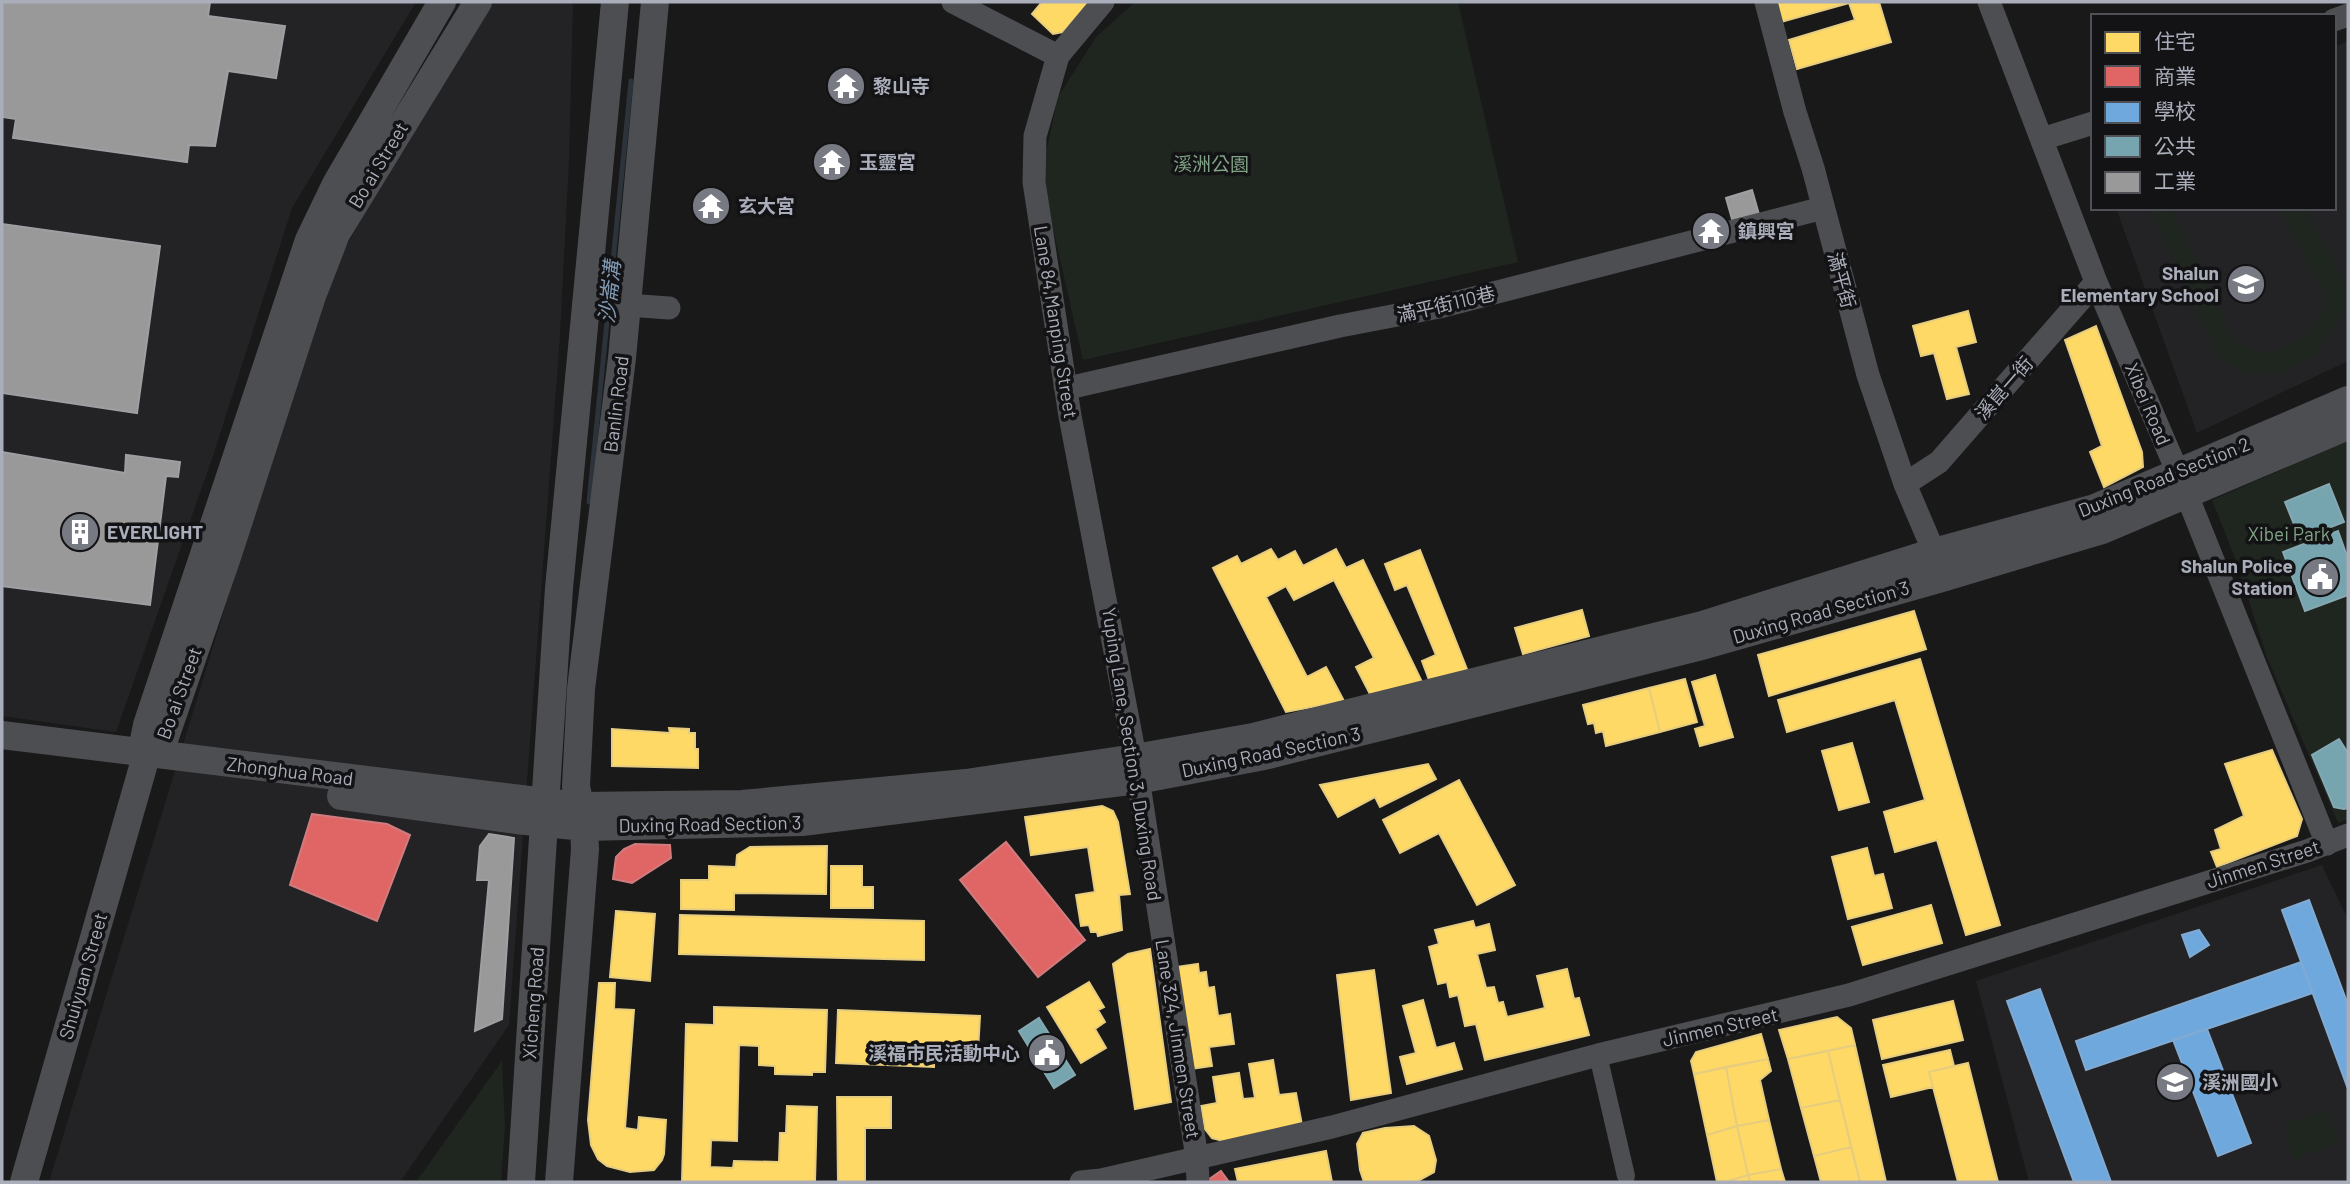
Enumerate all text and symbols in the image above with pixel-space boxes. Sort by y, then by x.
legend [2091,14,2336,210]
text: 住宅 [2154,28,2196,53]
text: 商業 [2154,63,2196,88]
temple icon: 黎山寺 [825,65,867,107]
place label: 黎山寺 [873,74,930,97]
text: 學校 [2154,98,2196,123]
street label: Bo ai Street [343,118,412,212]
text: 公共 [2154,133,2196,158]
temple icon: 玉靈宮 [811,141,853,183]
place label: 玉靈宮 [859,150,916,173]
park label: 溪洲公園 [1173,152,1249,175]
text: 工業 [2154,168,2196,193]
temple icon: 玄大宮 [690,185,732,227]
place label: 玄大宮 [738,194,795,217]
temple icon: 鎮興宮 [1690,210,1732,252]
place label: 鎮興宮 [1738,219,1795,242]
street label: Lane 84,Manping Street [1030,224,1083,420]
street label: 滿平街 [1824,249,1861,310]
water label: 沙崙溝 [593,256,625,324]
place label: Shalun Elementary School [2061,261,2219,306]
school or university icon: Shalun Elementary School [2225,263,2267,305]
street label: 滿平街110巷 [1395,281,1497,326]
street label: 溪崑一街 [1970,351,2037,424]
street label: Banlin Road [598,354,633,453]
street label: Xibei Road [2121,359,2176,448]
street label: Duxing Road Section 2 [2075,432,2253,521]
building icon: EVERLIGHT [59,511,101,553]
place label: EVERLIGHT [107,520,203,543]
park label: Xibei Park [2248,522,2330,545]
place label: Shalun Police Station [2181,554,2293,599]
public building icon: Shalun Police Station [2299,556,2341,598]
street label: Duxing Road Section 3 [1730,575,1912,648]
street label: Yuping Lane, Section 3, Duxing Road [1098,606,1167,902]
street label: Bo ai Street [151,644,206,742]
street label: Duxing Road Section 3 [1179,721,1363,782]
street label: Zhonghua Road [226,751,355,790]
street label: Duxing Road Section 3 [618,810,801,837]
street label: Jinmen Street [2203,834,2322,893]
street label: Shuiyuan Street [53,910,112,1042]
street label: Lane 324, Jinmen Street [1151,938,1206,1140]
street label: Xicheng Road [517,946,548,1060]
street label: Jinmen Street [1660,1002,1780,1051]
public building icon: 溪福市民活動中心 [1026,1032,1068,1074]
place label: 溪福市民活動中心 [868,1041,1020,1064]
school or university icon: 溪洲國小 [2154,1061,2196,1103]
place label: 溪洲國小 [2202,1070,2278,1093]

